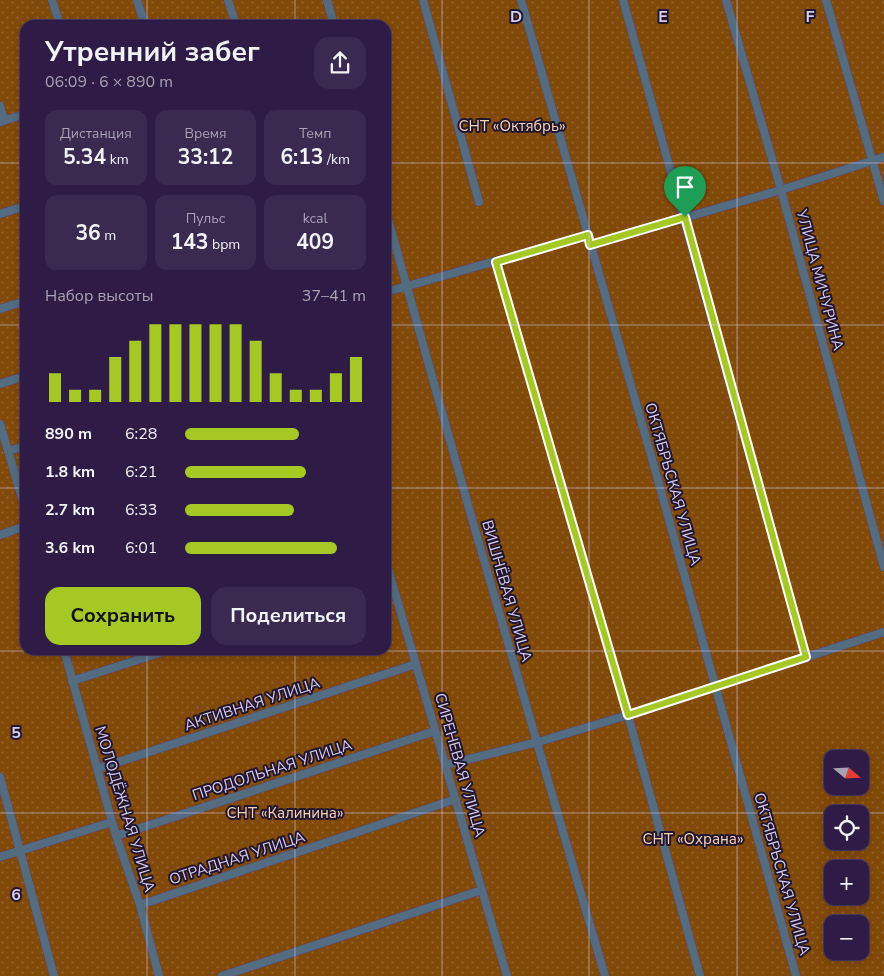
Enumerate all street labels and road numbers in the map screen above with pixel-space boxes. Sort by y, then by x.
street label: УЛИЦА МИЧУРИНА [791,206,848,353]
street label: ОКТЯБРЬСКАЯ УЛИЦА [640,400,706,568]
street label: ВИШНЁВАЯ УЛИЦА [477,518,537,664]
street label: АКТИВНАЯ УЛИЦА [182,673,323,735]
street label: СИРЕНЕВАЯ УЛИЦА [430,691,490,839]
street label: МОЛОДЁЖНАЯ УЛИЦА [90,724,160,894]
street label: ПРОДОЛЬНАЯ УЛИЦА [189,735,355,805]
street label: ОКТЯБРЬСКАЯ УЛИЦА [749,790,815,958]
street label: ОТРАДНАЯ УЛИЦА [166,827,308,889]

